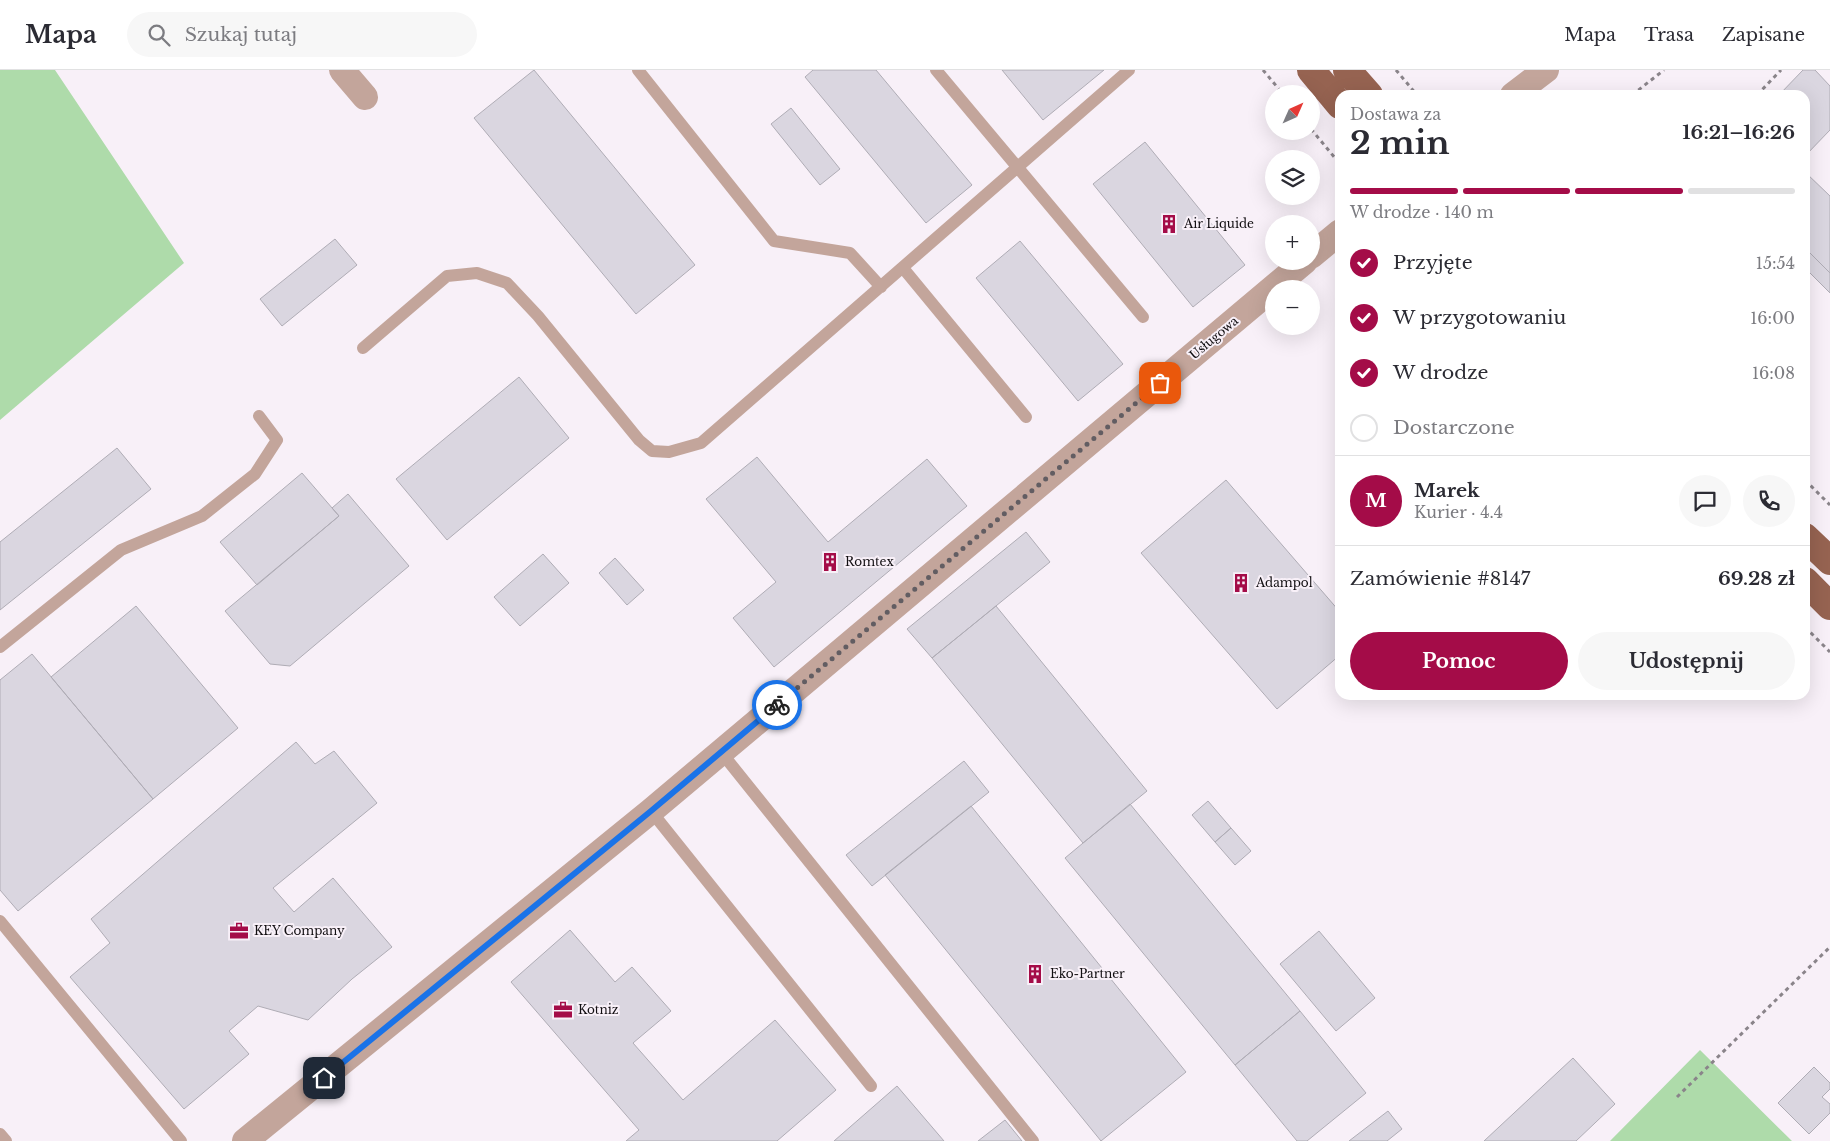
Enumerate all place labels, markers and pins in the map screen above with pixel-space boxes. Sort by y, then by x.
building icon: Air Liquide [1158,213,1180,235]
place label: Air Liquide [1183,216,1254,231]
pin [1139,362,1181,404]
building icon: Romtex [819,551,841,573]
place label: Romtex [845,554,894,569]
building icon: Adampol [1230,572,1252,594]
place label: Adampol [1255,575,1313,590]
office icon: KEY Company [228,920,250,942]
place label: KEY Company [254,923,345,938]
building icon: Eko-Partner [1024,963,1046,985]
place label: Eko-Partner [1050,966,1125,981]
office icon: Kotniz [552,999,574,1021]
place label: Kotniz [578,1002,619,1017]
pin [303,1057,345,1099]

